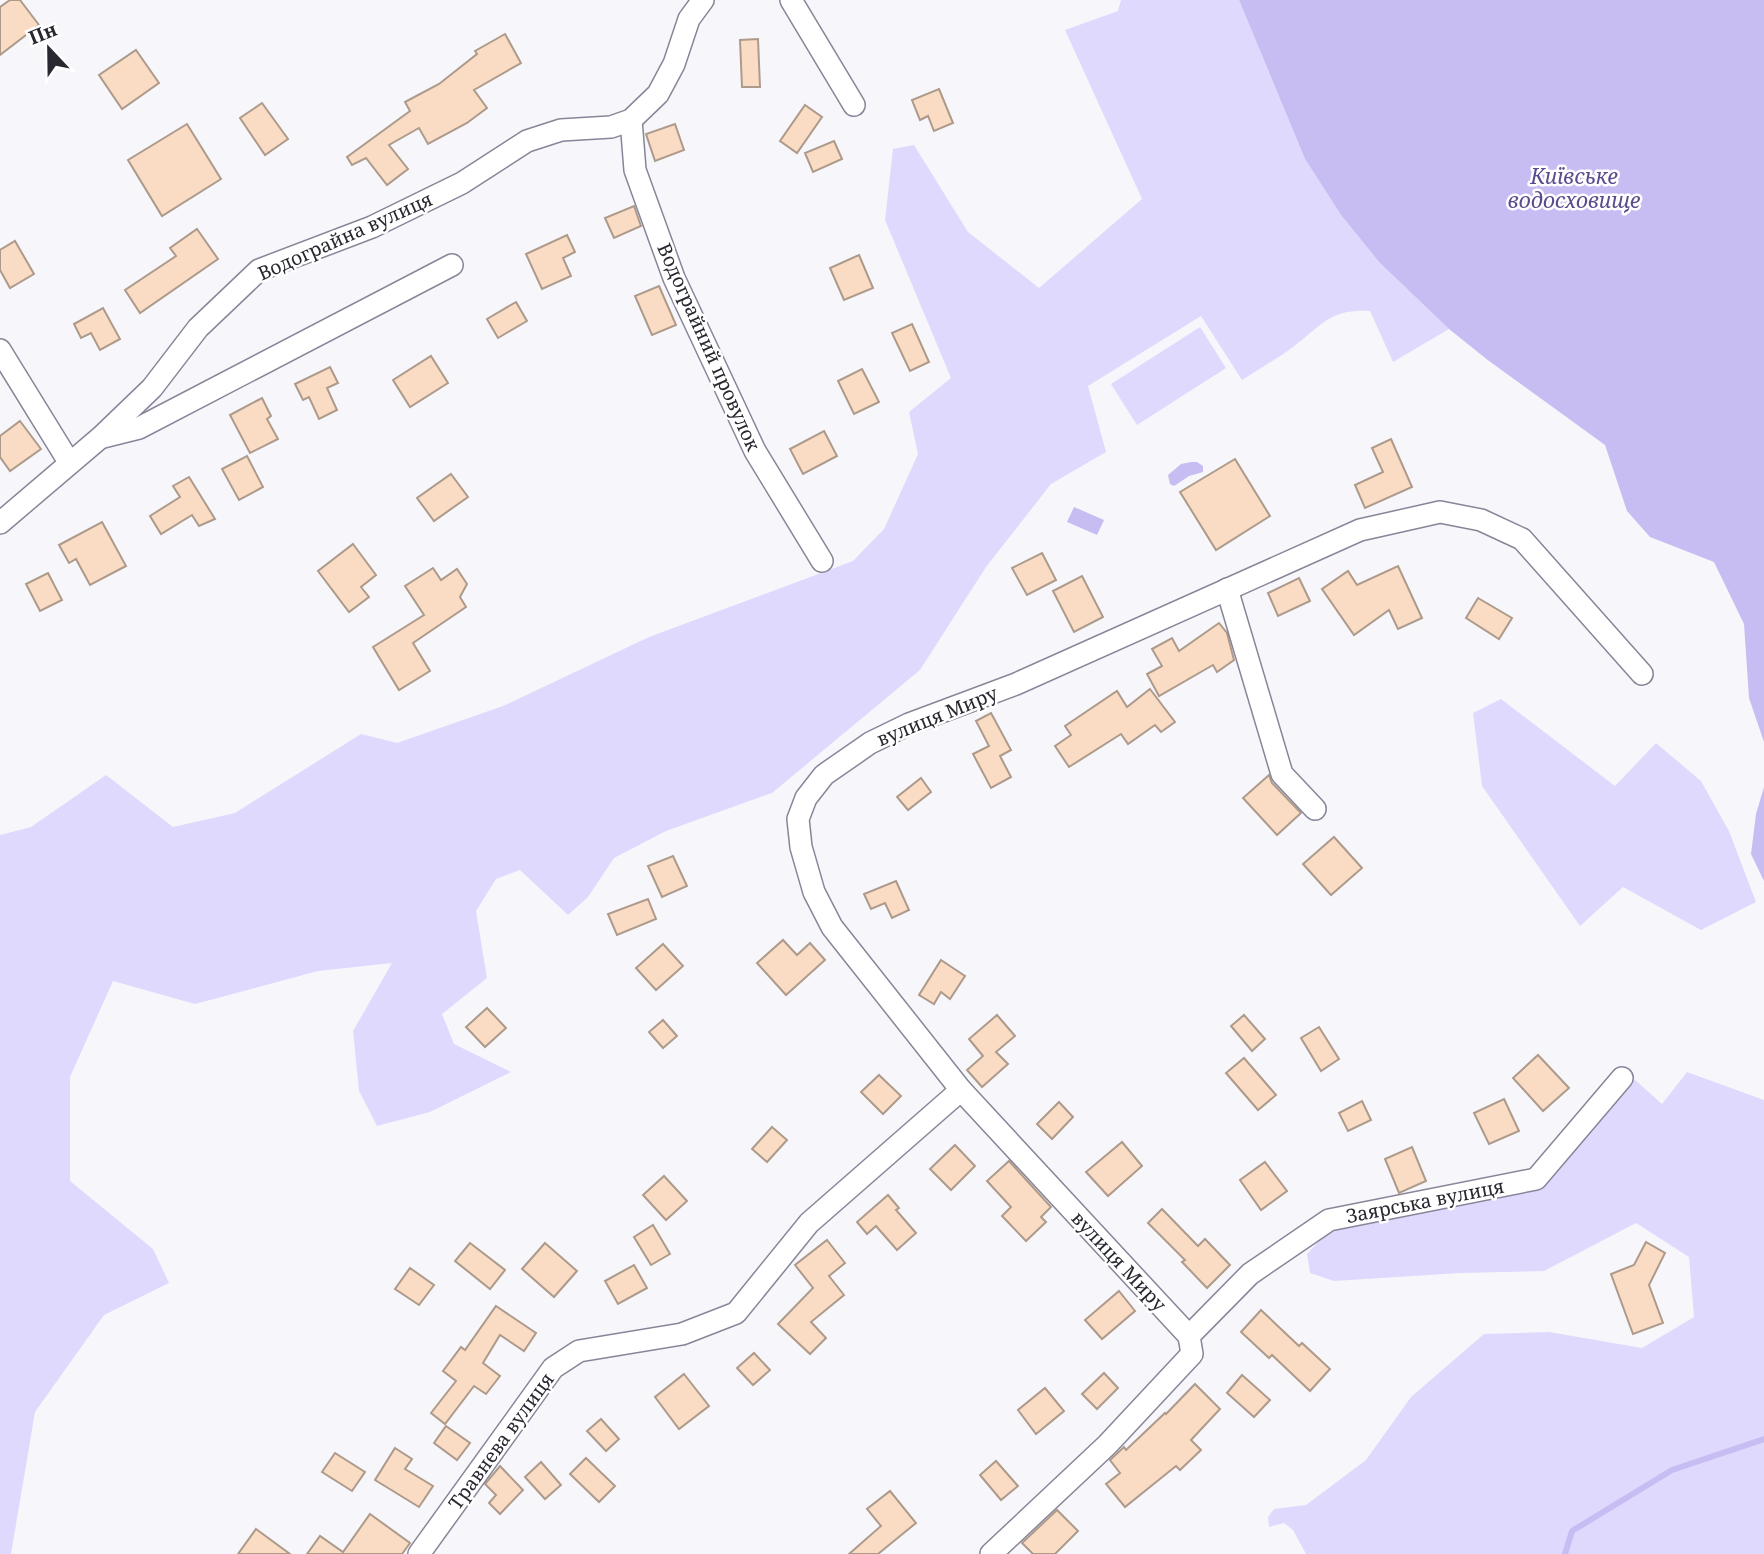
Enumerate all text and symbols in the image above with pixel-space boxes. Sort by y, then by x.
north arrow [14,14,84,84]
text: Пн [25,16,61,51]
water label: Київське водосховище [1508,162,1640,214]
street label: Водограйна вулиця [254,186,437,286]
street label: Водограйний провулок [651,239,767,456]
street label: вулиця Миру [873,680,1001,752]
street label: Заярська вулиця [1344,1173,1507,1229]
street label: вулиця Миру [1066,1205,1172,1317]
street label: Травнева вулиця [442,1367,560,1515]

